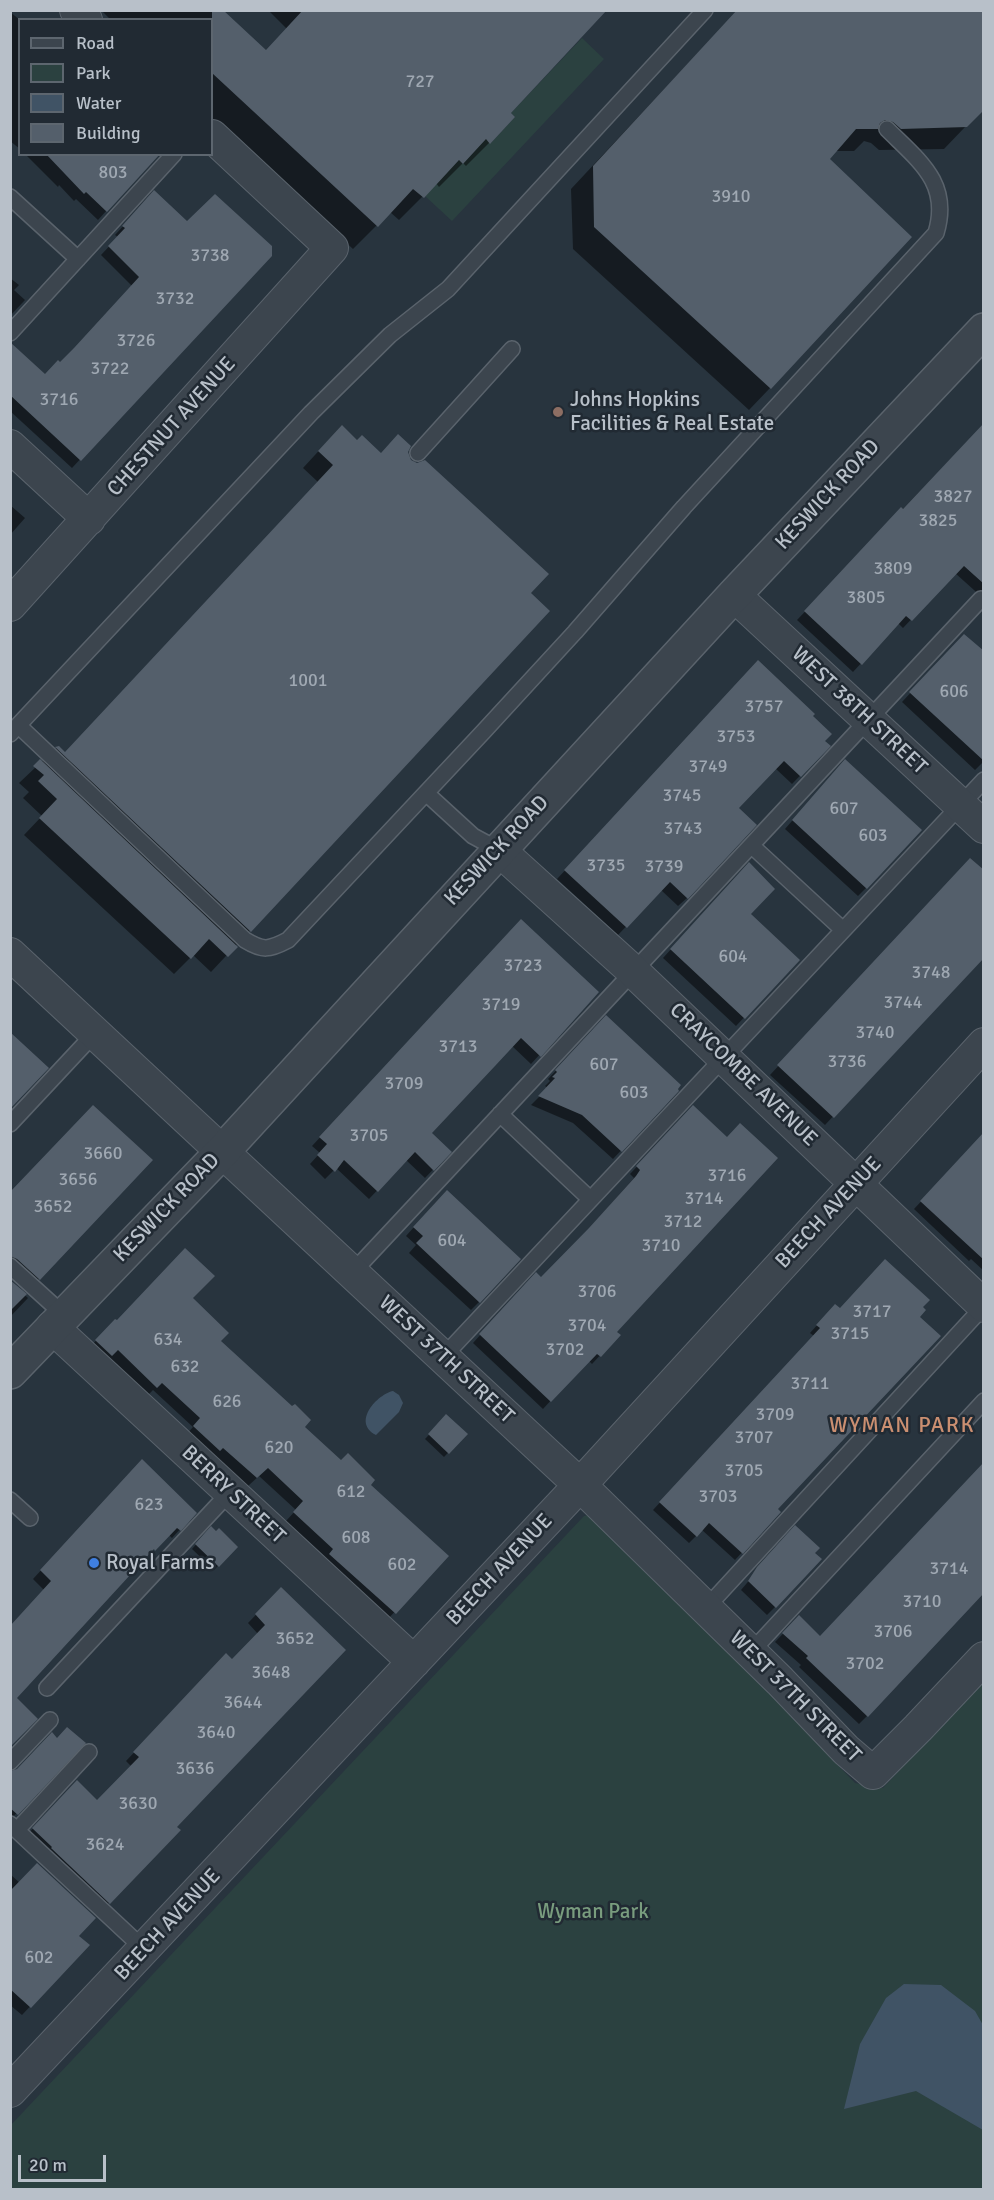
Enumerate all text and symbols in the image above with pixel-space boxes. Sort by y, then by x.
legend [18,18,213,156]
text: Road [76,32,115,54]
text: Park [76,62,111,84]
house number: 727 [405,71,435,93]
text: Water [76,92,121,114]
text: Building [76,122,140,144]
house number: 803 [98,162,128,184]
house number: 3910 [712,186,750,208]
house number: 3738 [191,245,229,267]
house number: 3732 [156,288,194,310]
house number: 3726 [117,330,155,352]
street label: CHESTNUT AVENUE [103,352,241,502]
house number: 3722 [91,358,129,380]
place label: Johns Hopkins Facilities & Real Estate [570,387,774,437]
house number: 3716 [40,389,78,411]
marker: Johns Hopkins Facilities & Real Estate [551,405,565,419]
street label: KESWICK ROAD [770,435,886,555]
house number: 3827 [934,486,972,508]
house number: 3825 [919,510,957,532]
house number: 3809 [874,558,912,580]
house number: 3805 [847,587,885,609]
street label: WEST 38TH STREET [786,642,932,780]
house number: 1001 [289,670,327,692]
house number: 606 [939,681,969,703]
house number: 3757 [745,696,783,718]
house number: 3753 [717,726,755,748]
house number: 3749 [689,756,727,778]
house number: 3745 [663,785,701,807]
street label: KESWICK ROAD [439,791,555,911]
house number: 607 [829,798,859,820]
house number: 3743 [664,818,702,840]
house number: 603 [858,825,888,847]
house number: 3735 [587,855,625,877]
house number: 3739 [645,856,683,878]
house number: 604 [718,946,748,968]
house number: 3723 [504,955,542,977]
house number: 3748 [912,962,950,984]
house number: 3744 [884,992,922,1014]
house number: 3719 [482,994,520,1016]
street label: CRAYCOMBE AVENUE [664,998,822,1152]
house number: 3740 [856,1022,894,1044]
house number: 3713 [439,1036,477,1058]
house number: 3736 [828,1051,866,1073]
house number: 607 [589,1054,619,1076]
house number: 3709 [385,1073,423,1095]
house number: 603 [619,1082,649,1104]
house number: 3705 [350,1125,388,1147]
house number: 3660 [84,1143,122,1165]
street label: KESWICK ROAD [109,1148,225,1268]
street label: BEECH AVENUE [771,1152,887,1274]
house number: 3716 [708,1165,746,1187]
house number: 3656 [59,1169,97,1191]
house number: 3714 [685,1188,723,1210]
house number: 3652 [34,1196,72,1218]
house number: 3712 [664,1211,702,1233]
house number: 604 [437,1230,467,1252]
house number: 3710 [642,1235,680,1257]
house number: 3706 [578,1281,616,1303]
street label: WEST 37TH STREET [373,1291,519,1429]
house number: 3717 [853,1301,891,1323]
house number: 3704 [568,1315,606,1337]
house number: 3715 [831,1323,869,1345]
house number: 634 [153,1329,183,1351]
house number: 3702 [546,1339,584,1361]
house number: 632 [170,1356,200,1378]
house number: 3711 [791,1373,829,1395]
house number: 626 [212,1391,242,1413]
house number: 3709 [756,1404,794,1426]
district label: WYMAN PARK [829,1413,975,1439]
house number: 3707 [735,1427,773,1449]
house number: 620 [264,1437,294,1459]
street label: BERRY STREET [176,1441,290,1549]
house number: 3705 [725,1460,763,1482]
house number: 612 [336,1481,366,1503]
house number: 3703 [699,1486,737,1508]
house number: 623 [134,1494,164,1516]
street label: BEECH AVENUE [442,1509,558,1631]
house number: 608 [341,1527,371,1549]
place label: Royal Farms [106,1550,214,1576]
house number: 602 [387,1554,417,1576]
marker: Royal Farms [87,1556,101,1570]
house number: 3714 [930,1558,968,1580]
house number: 3710 [903,1591,941,1613]
house number: 3706 [874,1621,912,1643]
street label: WEST 37TH STREET [724,1626,866,1768]
house number: 3652 [276,1628,314,1650]
house number: 3702 [846,1653,884,1675]
house number: 3648 [252,1662,290,1684]
house number: 3644 [224,1692,262,1714]
house number: 3640 [197,1722,235,1744]
house number: 3636 [176,1758,214,1780]
house number: 3630 [119,1793,157,1815]
house number: 3624 [86,1834,124,1856]
street label: BEECH AVENUE [110,1864,226,1986]
park label: Wyman Park [537,1899,649,1925]
house number: 602 [24,1947,54,1969]
scale bar [21,2143,110,2181]
text: 20 m [29,2154,67,2176]

